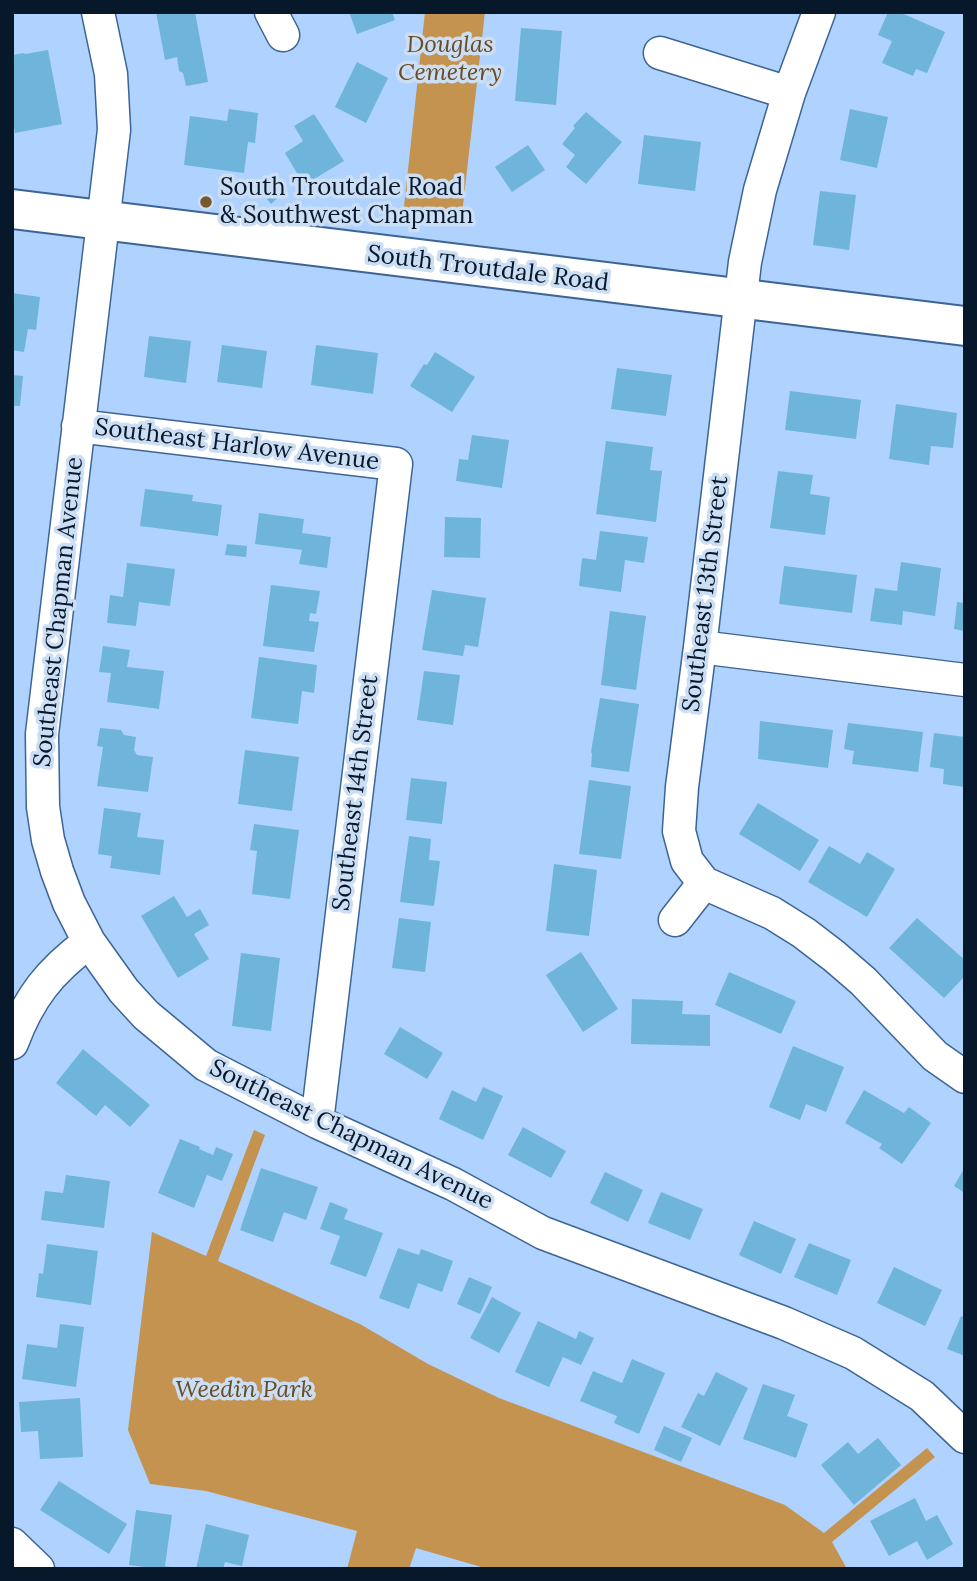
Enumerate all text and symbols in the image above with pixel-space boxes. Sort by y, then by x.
park label: Douglas Cemetery [398,31,502,87]
place label: South Troutdale Road & Southwest Chapman [220,174,473,230]
marker: South Troutdale Road & Southwest Chapman [198,194,214,210]
street label: South Troutdale Road [366,240,610,298]
street label: Southeast Harlow Avenue [93,413,381,477]
street label: Southeast Chapman Avenue [28,455,90,769]
street label: Southeast 13th Street [677,474,735,714]
street label: Southeast 14th Street [327,673,385,913]
street label: Southeast Chapman Avenue [205,1054,497,1216]
park label: Weedin Park [175,1376,313,1404]

